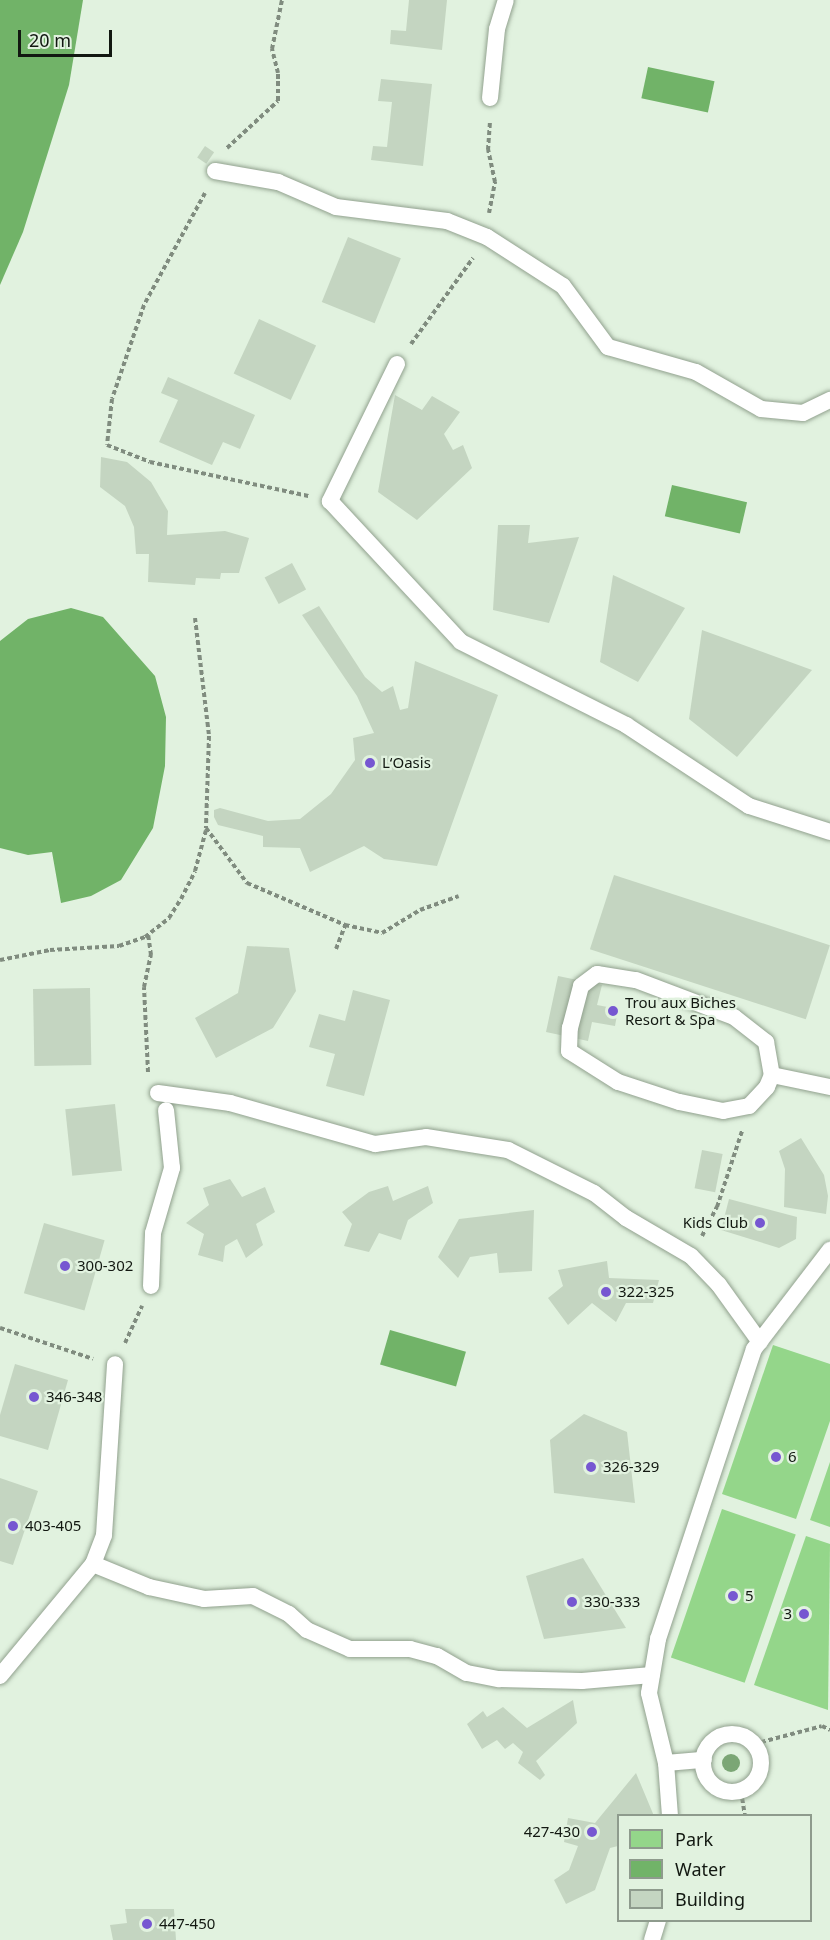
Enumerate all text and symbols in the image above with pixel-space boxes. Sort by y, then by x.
scale bar [21,18,116,56]
text: 20 m [29,28,71,52]
place label: L‘Oasis [382,754,431,772]
marker: L‘Oasis [363,756,377,770]
place label: Trou aux Biches Resort & Spa [625,993,736,1028]
marker: Trou aux Biches Resort & Spa [606,1004,620,1018]
place label: Kids Club [683,1214,748,1232]
marker: Kids Club [753,1216,767,1230]
place label: 300-302 [77,1257,133,1275]
marker: 300-302 [58,1259,72,1273]
place label: 322-325 [618,1283,674,1301]
marker: 322-325 [599,1285,613,1299]
place label: 346-348 [46,1388,102,1406]
marker: 346-348 [27,1390,41,1404]
place label: 6 [788,1448,797,1466]
marker: 6 [769,1450,783,1464]
place label: 326-329 [603,1458,659,1476]
marker: 326-329 [584,1460,598,1474]
place label: 403-405 [25,1517,81,1535]
marker: 403-405 [6,1519,20,1533]
place label: 5 [745,1587,754,1605]
marker: 5 [726,1589,740,1603]
place label: 330-333 [584,1593,640,1611]
marker: 330-333 [565,1595,579,1609]
place label: 3 [783,1605,792,1623]
marker: 3 [797,1607,811,1621]
legend [617,1814,812,1922]
place label: 427-430 [524,1823,580,1841]
marker: 427-430 [585,1825,599,1839]
text: Park [675,1827,713,1851]
text: Water [675,1857,726,1881]
text: Building [675,1887,745,1911]
place label: 447-450 [159,1915,215,1933]
marker: 447-450 [140,1917,154,1931]

